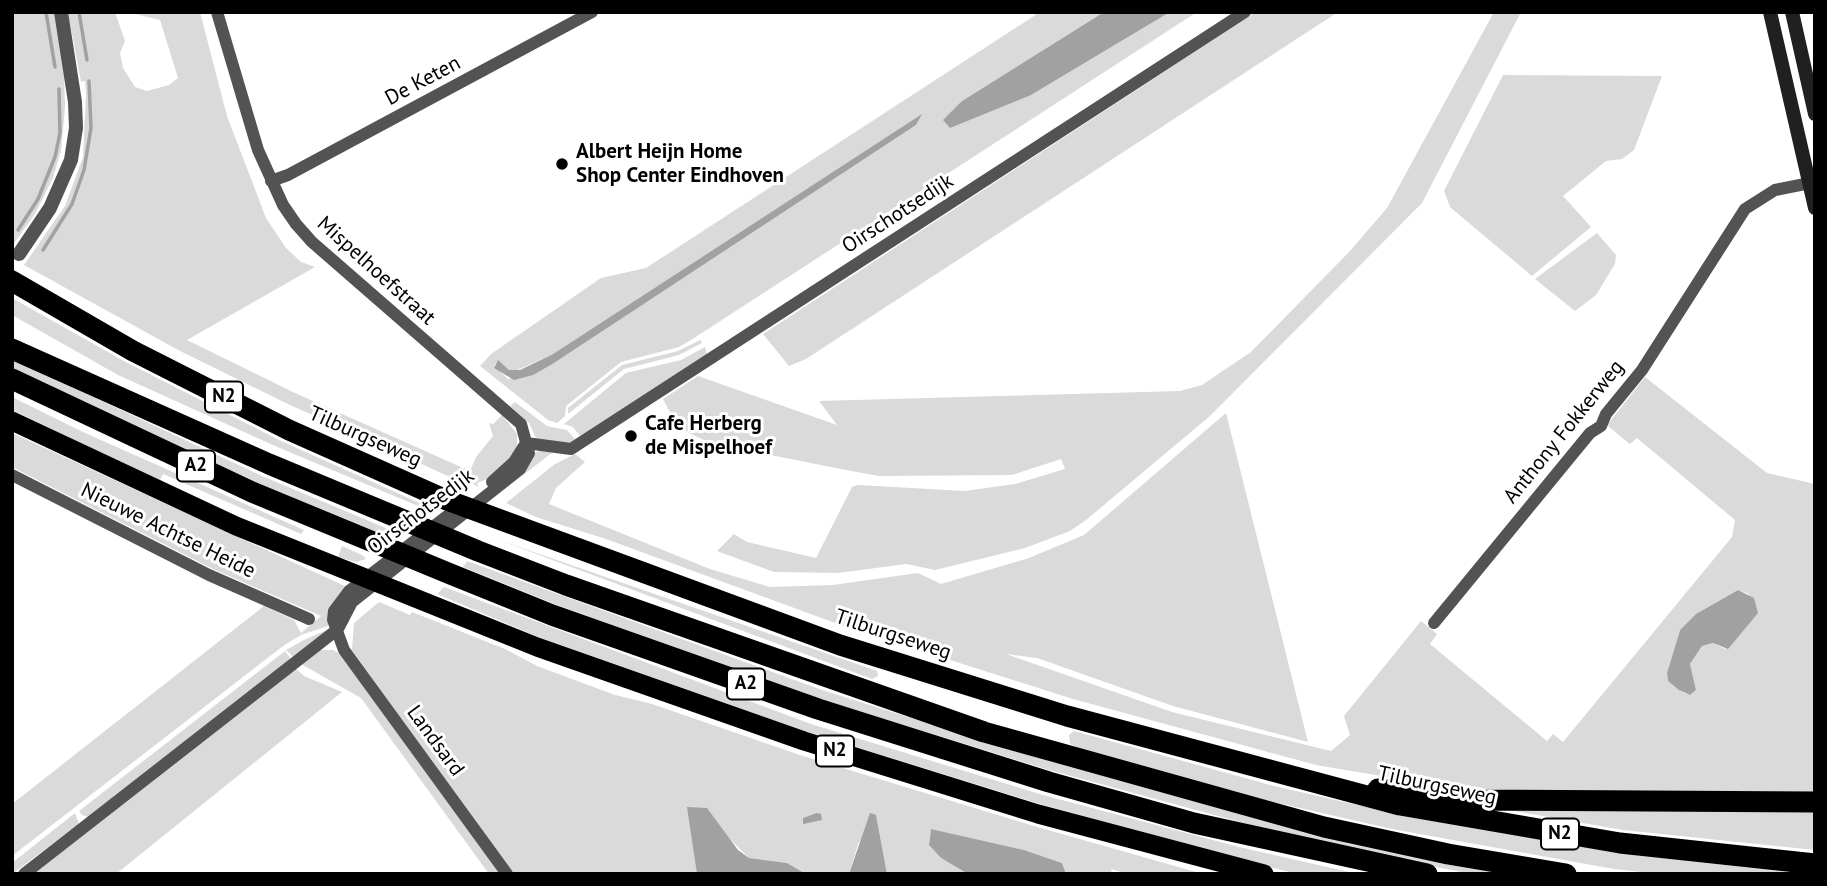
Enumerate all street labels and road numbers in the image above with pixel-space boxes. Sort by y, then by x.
street label: De Keten [381,51,465,111]
street label: Oirschotsedijk [838,169,958,259]
street label: Mispelhoefstraat [312,211,440,331]
street label: Anthony Fokkerweg [1498,355,1630,509]
road number: N2 [205,382,243,412]
street label: Tilburgseweg [305,401,425,473]
road number: A2 [177,450,215,481]
street label: Oirschotsedijk [363,464,479,560]
street label: Nieuwe Achtse Heide [77,478,259,584]
street label: Tilburgseweg [832,604,954,666]
road number: A2 [727,668,765,699]
street label: Landsard [401,701,469,781]
road number: N2 [816,736,854,766]
street label: Tilburgseweg [1375,761,1499,811]
road number: N2 [1541,818,1579,849]

